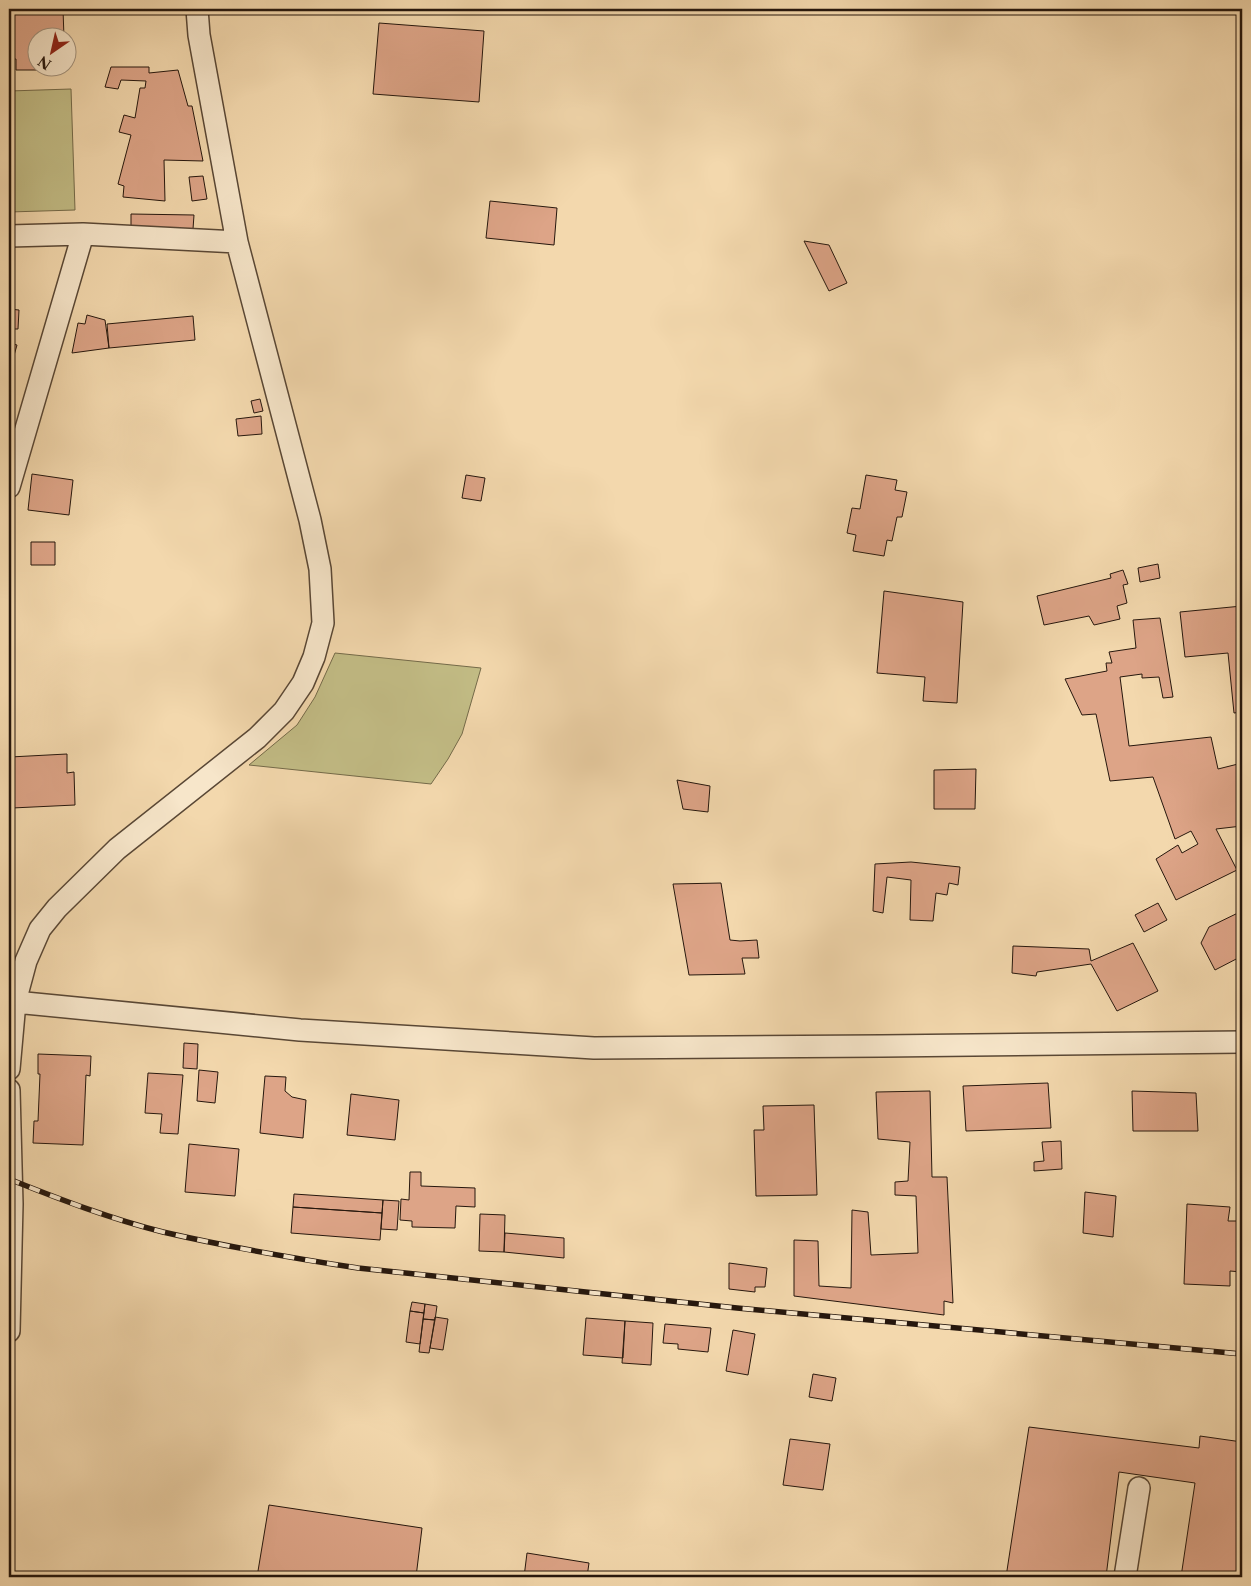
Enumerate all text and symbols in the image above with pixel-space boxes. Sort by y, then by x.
north arrow [28,28,78,78]
text: N [35,52,55,74]

